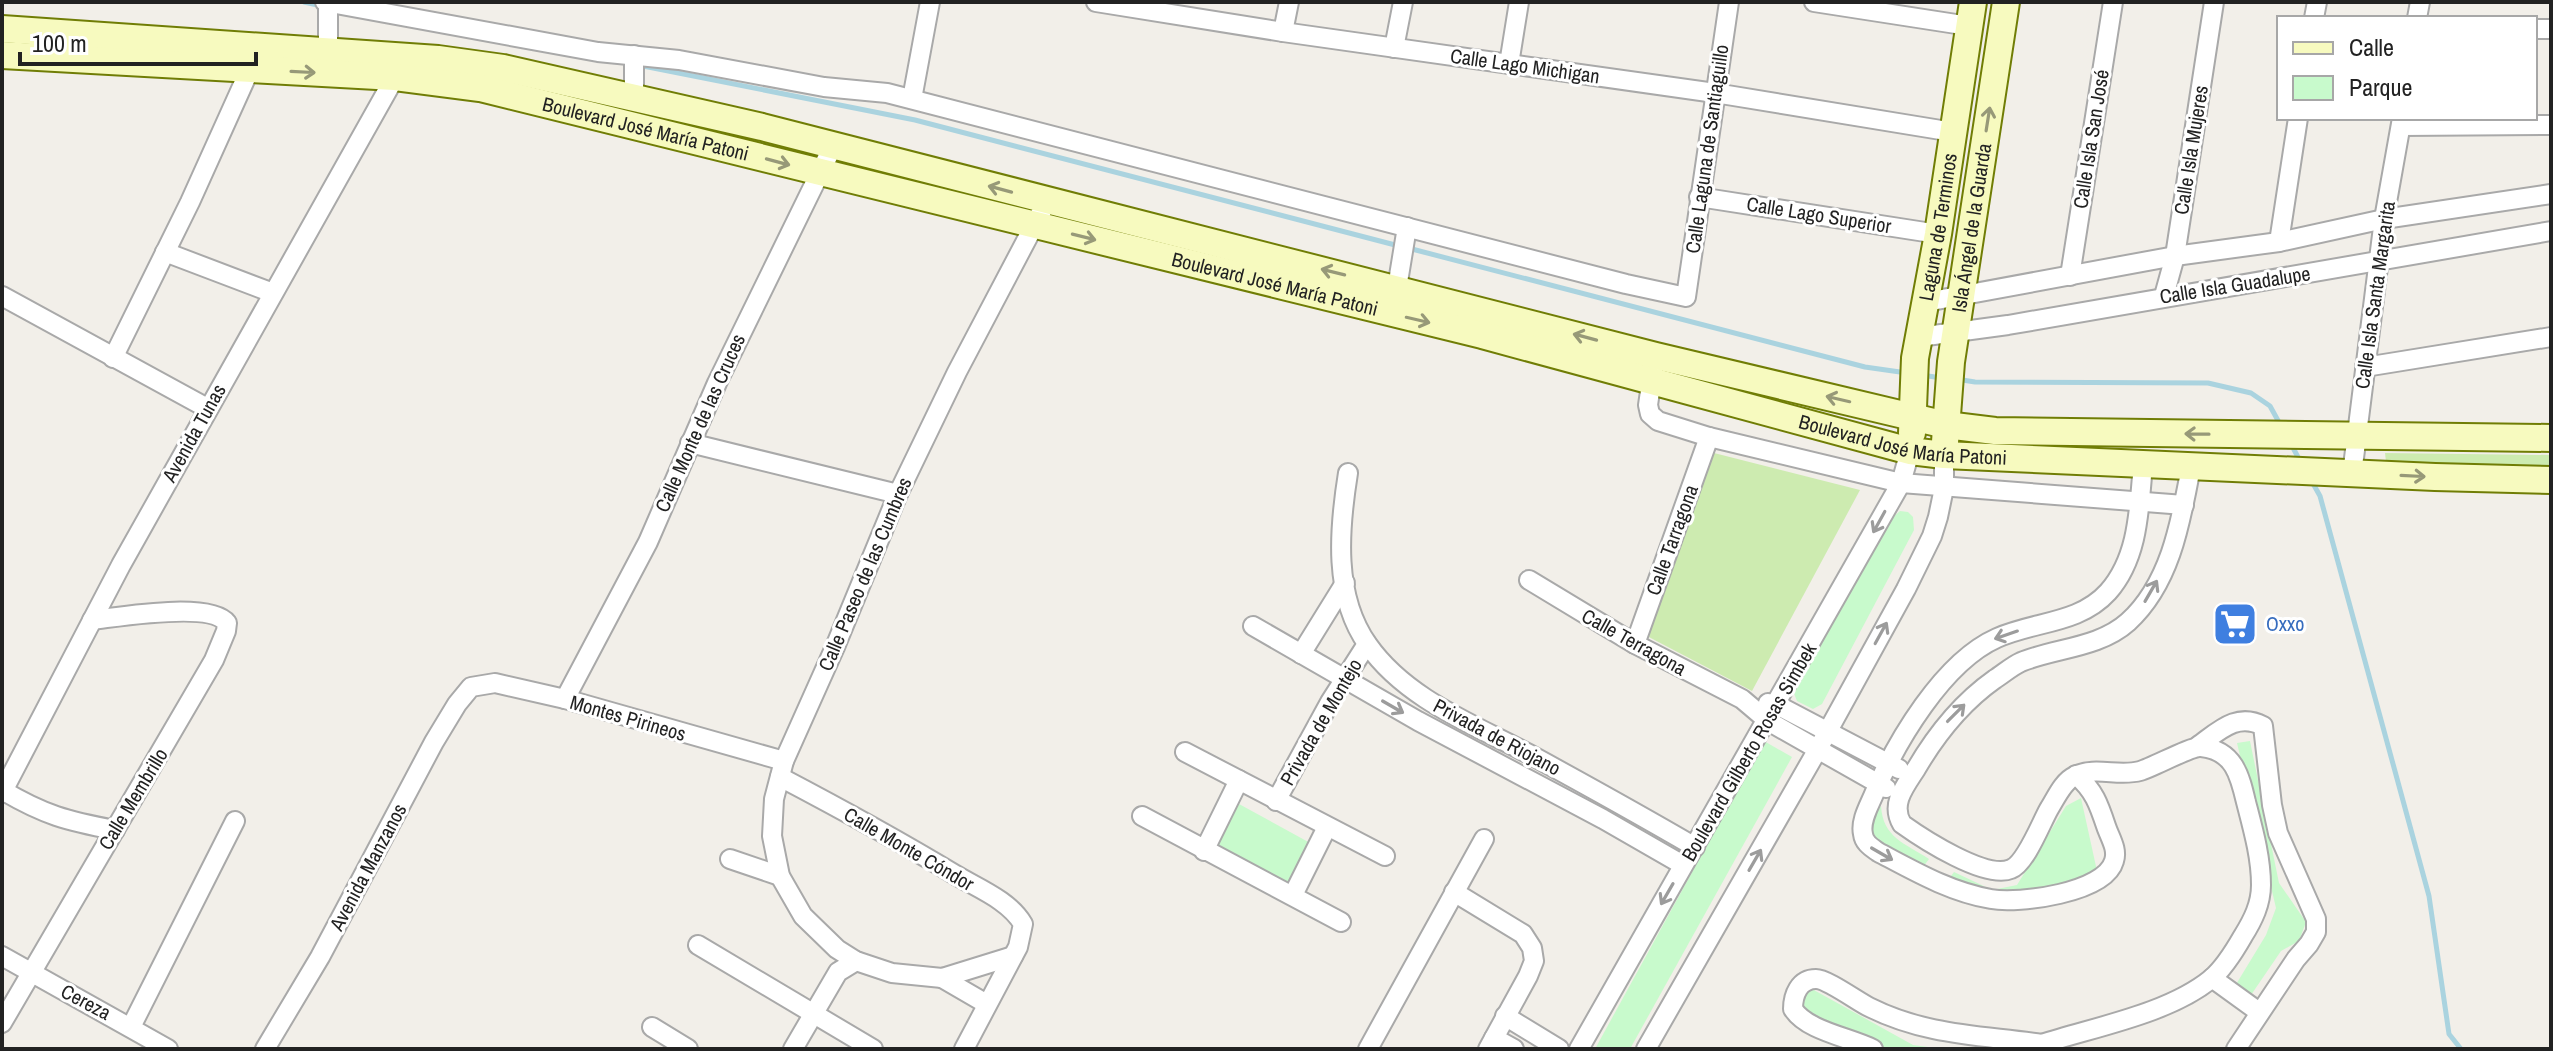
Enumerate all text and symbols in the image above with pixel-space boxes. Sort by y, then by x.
scale bar [20,16,256,66]
legend [2277,16,2537,120]
text: 100 m [32,27,87,59]
text: Calle [2349,31,2394,63]
street label: Calle Lago Michigan [1449,42,1601,89]
street label: Calle Laguna de Santiaguillo [1678,43,1735,255]
one-way arrow [290,65,316,80]
street label: Calle Isla San José [2066,67,2115,210]
text: Parque [2349,71,2412,103]
street label: Calle Isla Mujeres [2167,83,2214,216]
street label: Boulevard José María Patoni [540,90,752,167]
one-way arrow [1981,107,1996,132]
street label: Isla Ángel de la Guarda [1945,141,1997,314]
street label: Laguna de Terminos [1912,151,1963,303]
one-way arrow [764,155,790,170]
one-way arrow [987,181,1013,196]
street label: Calle Lago Superior [1745,190,1894,239]
street label: Calle Isla Santa Margarita [2348,199,2401,391]
one-way arrow [1071,231,1097,246]
street label: Boulevard José María Patoni [1169,245,1381,322]
street label: Calle Isla Guadalupe [2158,259,2312,310]
one-way arrow [1321,263,1347,278]
one-way arrow [1405,313,1431,328]
street label: Calle Monte de las Cruces [648,329,751,516]
one-way arrow [1573,329,1599,344]
street label: Avenida Tunas [155,379,232,488]
one-way arrow [1825,391,1851,406]
street label: Boulevard José María Patoni [1796,408,2007,471]
one-way arrow [2184,426,2211,442]
one-way arrow [2399,469,2426,484]
street label: Calle Paseo de las Cumbres [812,473,918,675]
street label: Calle Tarragona [1639,481,1704,599]
one-way arrow [1871,510,1887,533]
one-way arrow [2143,580,2159,603]
supermarket icon: Oxxo [2211,600,2259,648]
street label: Calle Terragona [1577,602,1691,681]
place label: Oxxo [2266,610,2304,637]
one-way arrow [1874,622,1890,645]
one-way arrow [1994,629,2019,644]
street label: Boulevard Gilberto Rosas Simbek [1675,637,1823,866]
street label: Privada de Montejo [1273,653,1368,790]
street label: Montes Pirineos [567,688,689,747]
street label: Privada de Riojano [1429,692,1566,781]
one-way arrow [1381,699,1404,715]
one-way arrow [1946,703,1966,722]
street label: Calle Membrillo [92,743,173,855]
street label: Avenida Manzanos [322,799,412,936]
street label: Calle Monte Cóndor [839,800,980,897]
one-way arrow [1870,846,1893,862]
one-way arrow [1747,849,1763,872]
one-way arrow [1659,881,1675,905]
street label: Cereza [57,977,116,1026]

